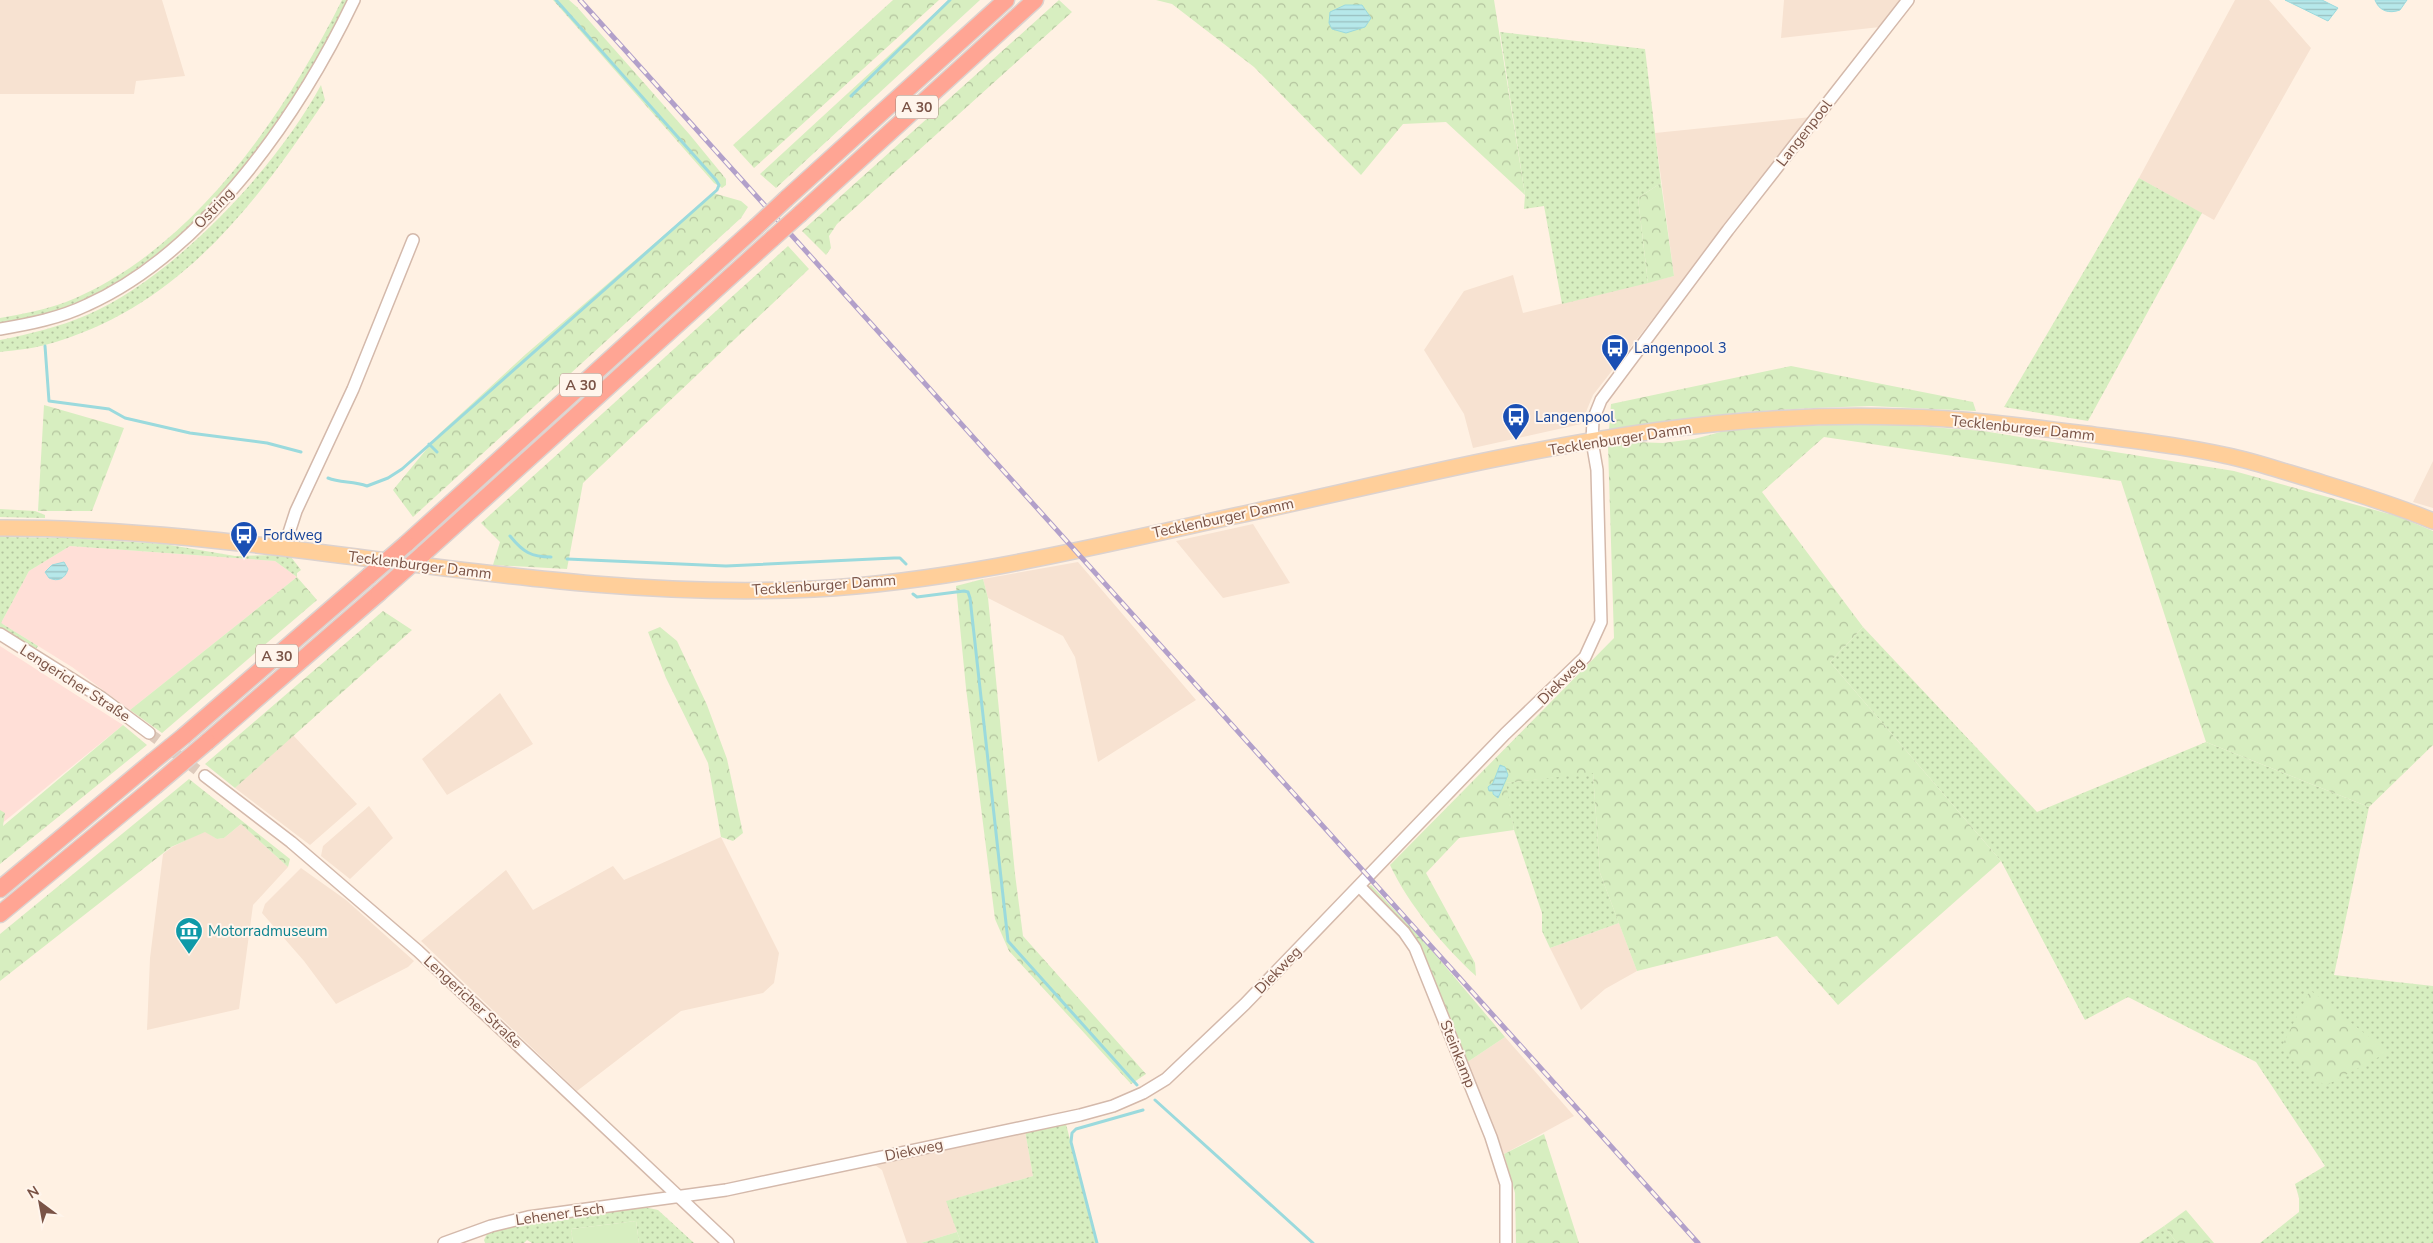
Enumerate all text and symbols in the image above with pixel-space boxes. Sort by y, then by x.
road number: A 30 [896,95,938,118]
street label: Langenpool [1772,95,1837,171]
street label: Ostring [189,183,239,233]
bus stop icon: Langenpool 3 [1600,333,1630,372]
place label: Langenpool 3 [1634,338,1727,358]
road number: A 30 [560,374,602,396]
bus stop icon: Langenpool [1501,402,1531,441]
place label: Langenpool [1535,407,1615,427]
street label: Tecklenburger Damm [1950,411,2096,445]
street label: Tecklenburger Damm [1547,418,1693,460]
street label: Tecklenburger Damm [1150,493,1296,543]
bus stop icon: Fordweg [229,520,259,559]
place label: Fordweg [263,525,323,545]
street label: Tecklenburger Damm [347,546,493,584]
street label: Tecklenburger Damm [751,570,897,600]
street label: Lengericher Straße [16,640,134,726]
road number: A 30 [256,644,298,668]
street label: Diekweg [1533,653,1589,709]
museum icon: Motorradmuseum [174,916,204,955]
place label: Motorradmuseum [208,921,328,941]
street label: Diekweg [1250,942,1306,998]
street label: Lengericher Straße [419,951,527,1053]
street label: Steinkamp [1435,1017,1481,1091]
street label: Diekweg [883,1134,945,1166]
north arrow [15,1178,65,1228]
text: N [24,1182,43,1203]
street label: Lehener Esch [514,1198,606,1230]

